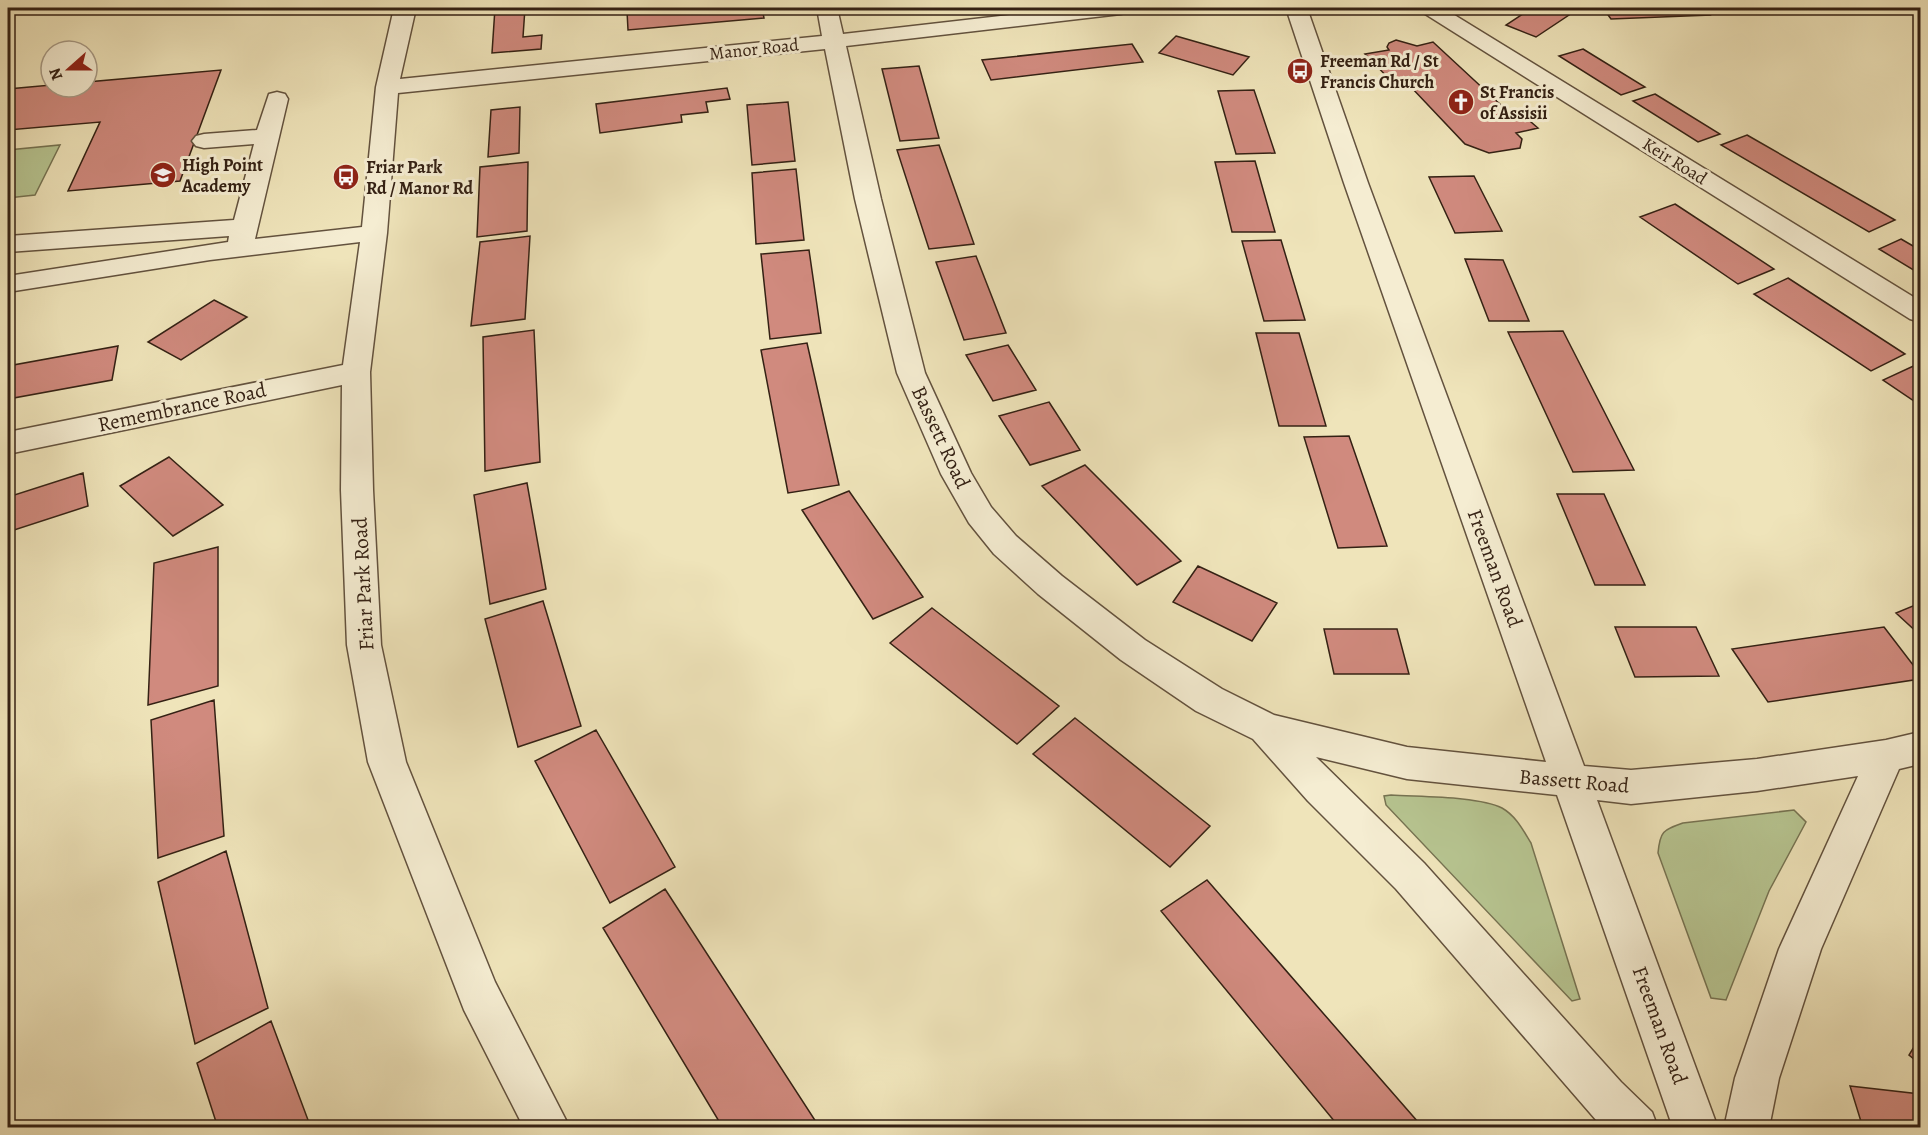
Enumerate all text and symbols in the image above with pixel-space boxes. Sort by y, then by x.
street label: Manor Road [708,32,800,66]
north arrow [39,39,99,99]
place label: Freeman Rd / St Francis Church [1320,49,1439,94]
bus stop icon: Freeman Rd / St Francis Church [1285,56,1315,86]
text: N [43,64,68,83]
place label: St Francis of Assisii [1480,80,1554,125]
church icon: St Francis of Assisii [1446,87,1476,117]
street label: Keir Road [1638,132,1712,190]
place label: High Point Academy [181,153,263,198]
place label: Friar Park Rd / Manor Rd [366,155,473,200]
school or university icon: High Point Academy [148,160,178,190]
bus stop icon: Friar Park Rd / Manor Rd [331,162,361,192]
street label: Remembrance Road [95,375,270,439]
street label: Bassett Road [905,381,977,494]
street label: Freeman Road [1461,505,1530,632]
street label: Friar Park Road [345,516,380,651]
street label: Bassett Road [1518,762,1631,800]
street label: Freeman Road [1626,962,1695,1089]

